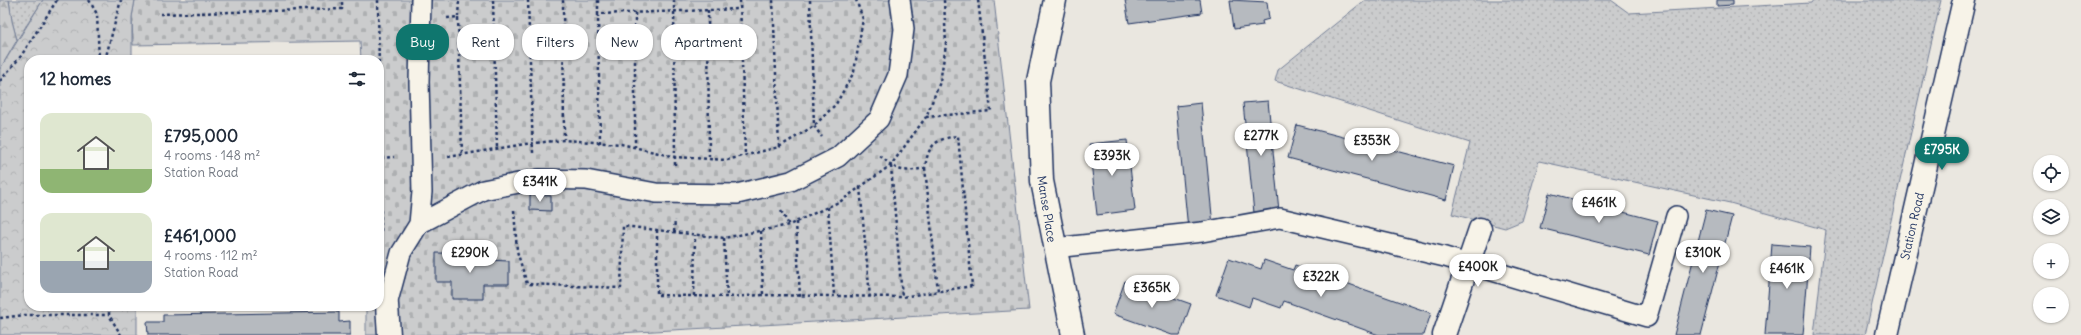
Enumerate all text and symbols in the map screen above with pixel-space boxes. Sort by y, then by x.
chip: Buy [396,24,449,60]
chip: Rent [457,24,514,60]
chip: Filters [522,24,588,60]
chip: New [596,24,653,60]
chip: Apartment [661,24,757,60]
text: 12 homes [40,68,111,90]
icon: filters [346,68,368,90]
pin: £277K [1233,123,1289,157]
text: £795,000 [164,125,238,147]
text: £277K [1244,127,1278,144]
pin: £353K [1344,128,1400,162]
icon: home [72,129,120,177]
text: £353K [1353,132,1391,149]
pin: £795K [1914,137,1970,171]
text: £795K [1924,141,1960,158]
pin: £393K [1084,143,1140,177]
text: 4 rooms · 148 m² [164,147,260,164]
text: £393K [1093,147,1131,164]
map controls [2033,155,2069,323]
button: locate [2033,155,2069,191]
text: Station Road [164,164,239,181]
pin: £341K [512,169,568,203]
text: £341K [523,173,557,190]
street label: Manse Place [1034,175,1060,243]
pin: £461K [1571,190,1627,224]
street label: Station Road [1897,191,1927,261]
text: £461K [1581,194,1617,211]
button: layers [2033,199,2069,235]
text: £461,000 [164,225,236,247]
icon: home [72,229,120,277]
pin: £290K [442,240,498,274]
pin: £310K [1675,240,1731,274]
button: + [2033,243,2069,279]
text: £290K [451,244,489,261]
text: £310K [1685,244,1721,261]
text: 4 rooms · 112 m² [164,247,258,264]
pin: £400K [1450,254,1506,288]
pin: £461K [1759,256,1815,290]
text: £400K [1458,258,1498,275]
text: £461K [1769,260,1805,277]
text: Station Road [164,264,239,281]
pin: £322K [1293,264,1349,298]
text: £322K [1303,268,1339,285]
pin: £365K [1124,275,1180,309]
text: £365K [1133,279,1171,296]
button: − [2033,287,2069,323]

